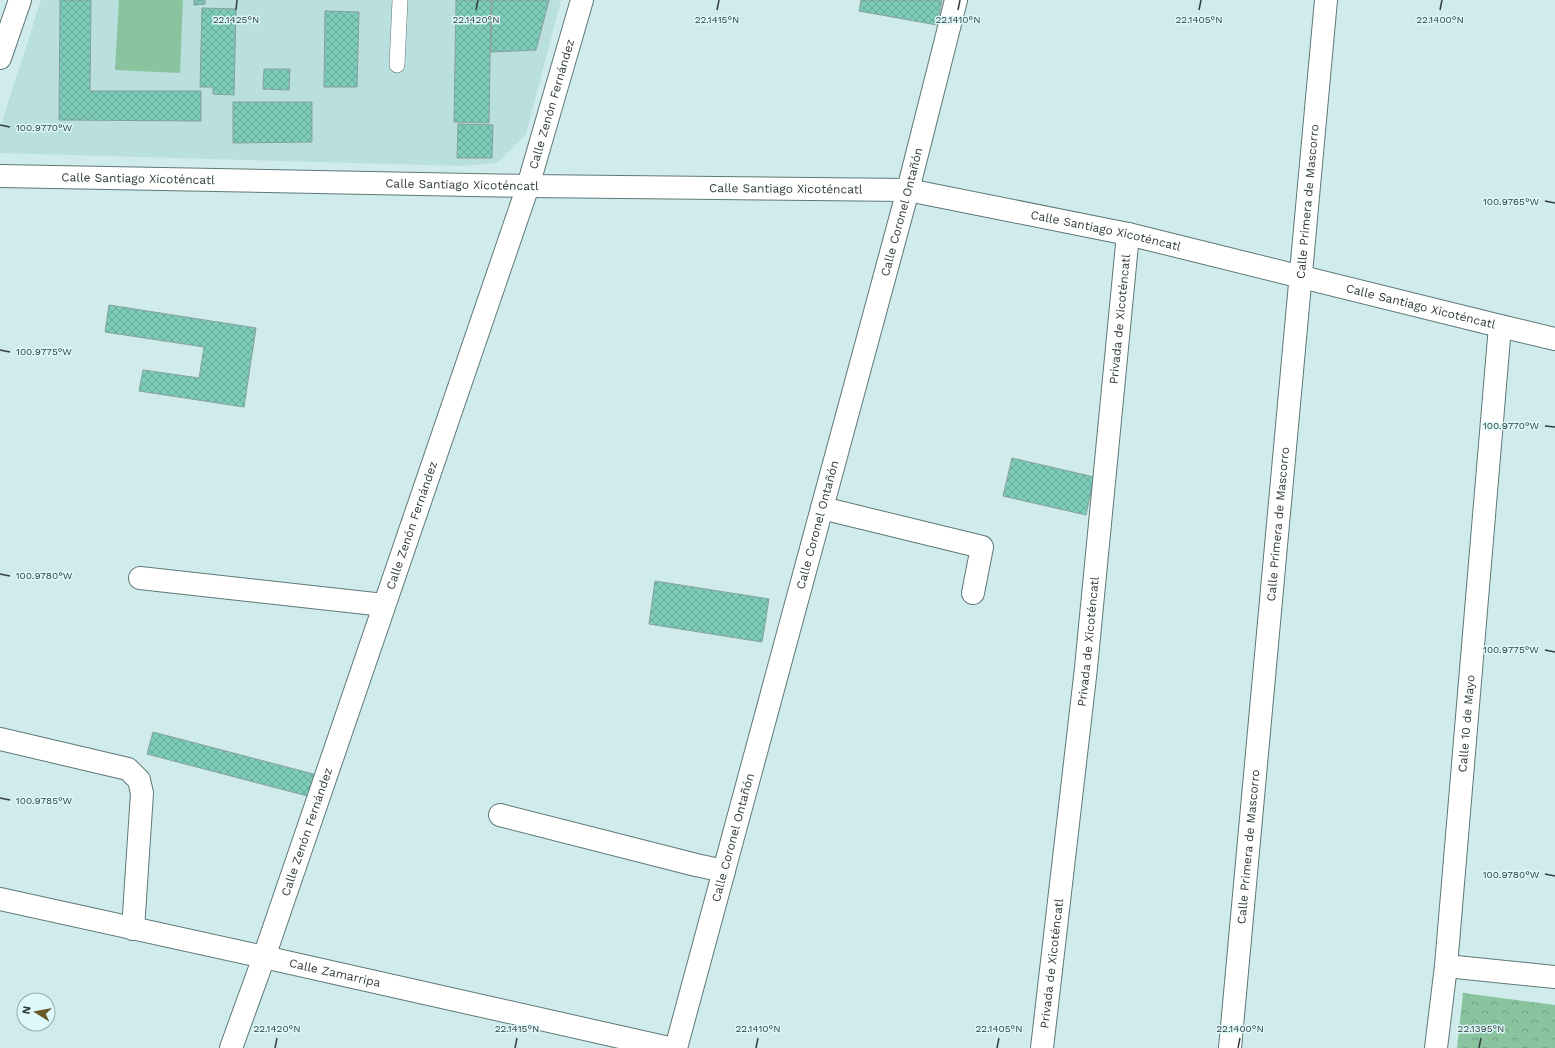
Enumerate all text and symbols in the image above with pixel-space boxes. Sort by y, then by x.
text: 22.1425°N [213,14,259,25]
text: 22.1420°N [452,14,500,25]
text: 22.1415°N [695,14,739,25]
text: 22.1410°N [935,14,981,25]
text: 22.1405°N [1175,14,1223,25]
text: 22.1400°N [1416,14,1464,25]
street label: Calle Zenón Fernández [526,37,577,171]
text: 100.9770°W [16,122,72,133]
street label: Calle Primera de Mascorro [1293,124,1322,279]
street label: Calle Coronel Ontañón [878,146,925,278]
street label: Calle Santiago Xicoténcatl [61,170,215,187]
street label: Calle Santiago Xicoténcatl [385,176,539,193]
street label: Calle Santiago Xicoténcatl [709,181,863,197]
text: 100.9765°W [1483,196,1540,207]
street label: Calle Santiago Xicoténcatl [1029,208,1183,254]
street label: Privada de Xicoténcatl [1107,253,1133,385]
street label: Calle Santiago Xicoténcatl [1345,281,1497,332]
text: 100.9775°W [16,346,72,357]
text: 100.9770°W [1483,420,1539,431]
street label: Calle Primera de Mascorro [1264,446,1292,602]
street label: Calle Zenón Fernández [383,459,440,591]
street label: Calle Coronel Ontañón [793,459,842,591]
text: 100.9780°W [16,570,73,581]
street label: Privada de Xicoténcatl [1075,576,1102,707]
text: 100.9775°W [1483,644,1539,655]
street label: Calle 10 de Mayo [1455,674,1478,773]
street label: Calle Zenón Fernández [278,766,335,898]
street label: Calle Primera de Mascorro [1234,769,1262,925]
street label: Calle Coronel Ontañón [709,772,757,903]
text: 100.9785°W [16,795,73,806]
text: 100.9780°W [1483,869,1540,880]
street label: Privada de Xicoténcatl [1037,898,1066,1029]
street label: Calle Zamarripa [288,956,382,990]
north arrow [16,992,56,1032]
text: N [20,1005,34,1015]
text: 22.1420°N [253,1023,301,1034]
text: 22.1415°N [495,1023,539,1034]
text: 22.1410°N [735,1023,781,1034]
text: 22.1405°N [975,1023,1023,1034]
text: 22.1400°N [1216,1023,1264,1034]
text: 22.1395°N [1458,1023,1504,1034]

